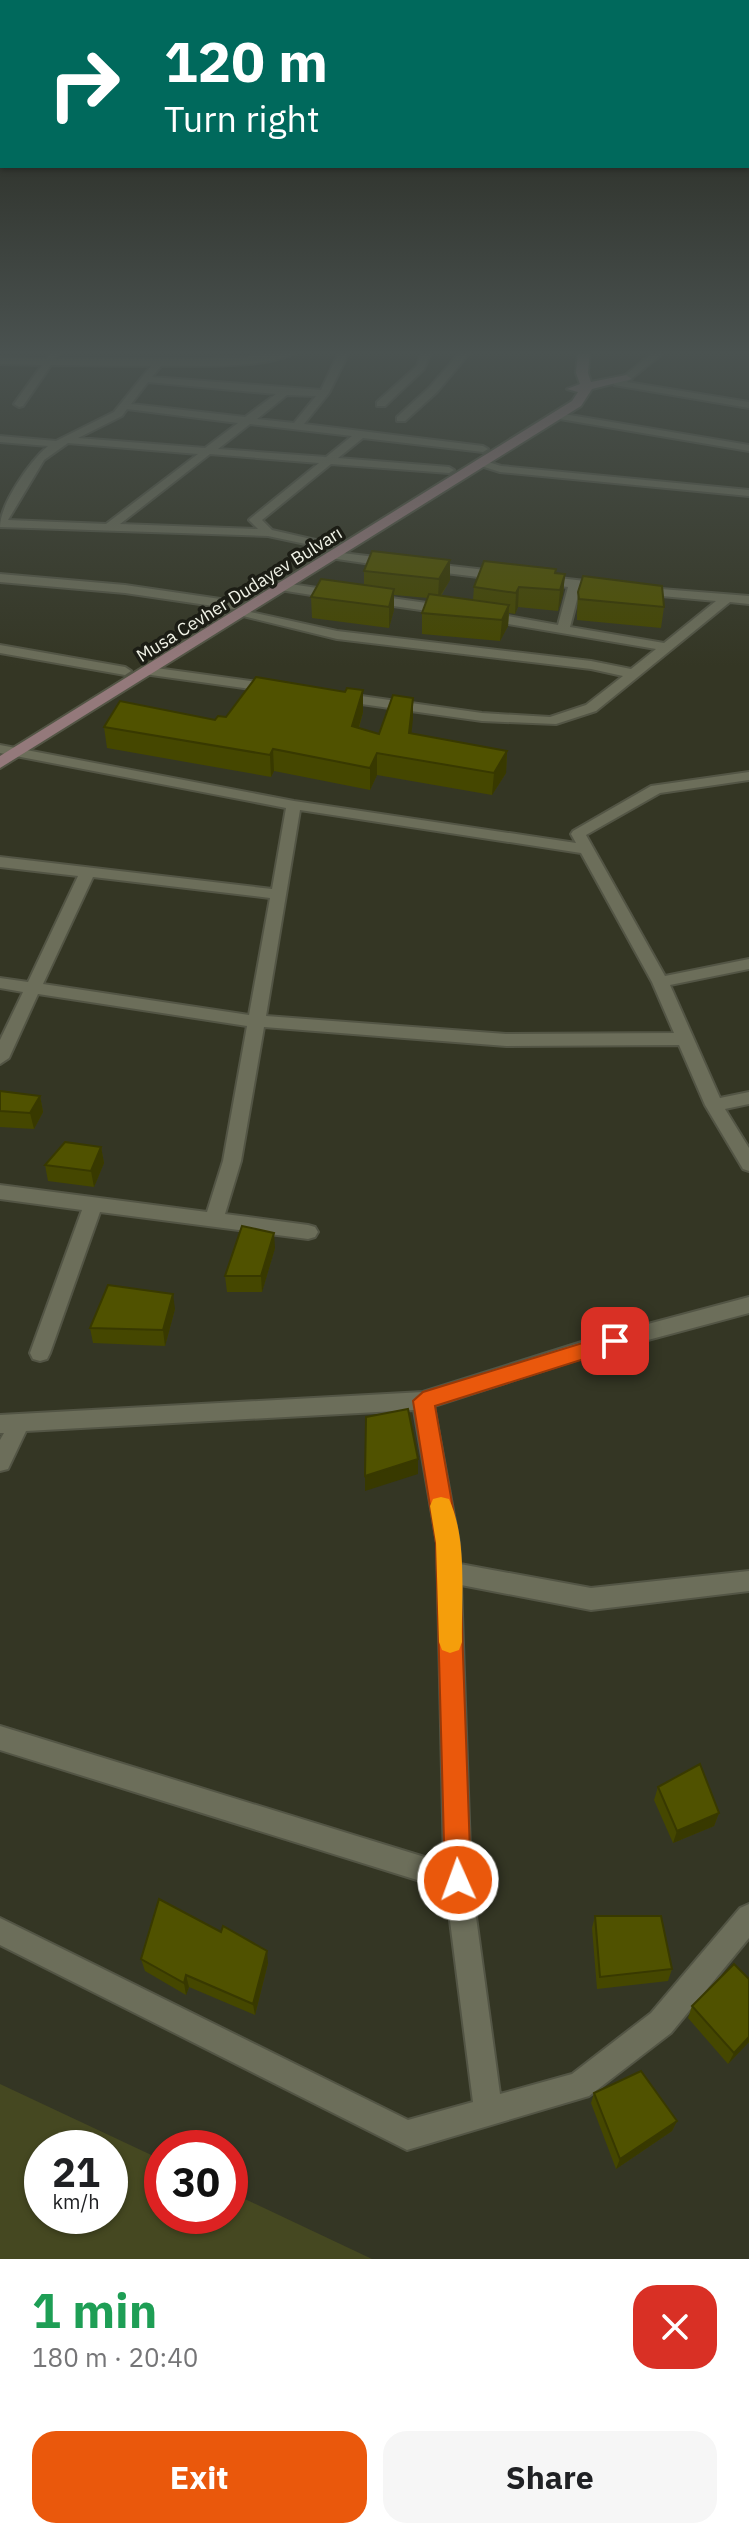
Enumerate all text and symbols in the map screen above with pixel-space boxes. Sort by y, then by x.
text: 120 m [164,25,328,97]
icon: right [32,32,136,136]
text: Turn right [164,95,320,142]
street label: Musa Cevher Dudayev Bulvarı [132,521,346,667]
pin [581,1307,649,1375]
icon: arrive [593,1319,637,1363]
position arrow [416,1838,500,1922]
speed limit sign: 30 [144,2130,248,2234]
text: 21 [52,2146,100,2198]
text: km/h [52,2188,100,2215]
text: 1 min [32,2279,157,2341]
button: close [633,2285,717,2369]
text: 180 m · 20:40 [32,2340,198,2374]
button: Exit [32,2431,367,2523]
button: Share [383,2431,717,2523]

